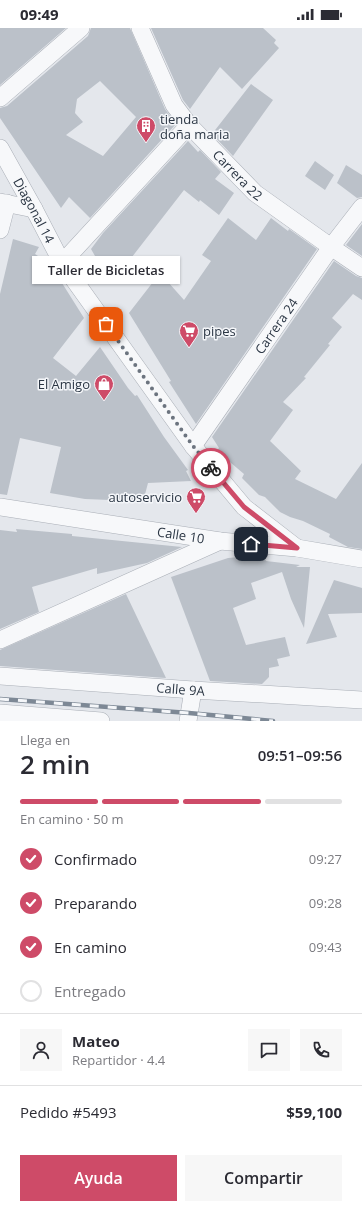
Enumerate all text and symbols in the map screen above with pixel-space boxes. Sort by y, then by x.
text: 09:49 [20,4,59,24]
place label: tienda doña maria [160,110,229,143]
building icon: tienda doña maria [135,115,157,143]
street label: Carrera 22 [209,146,266,204]
street label: Diagonal 14 [9,174,59,246]
callout: Taller de Bicicletas [32,256,180,284]
text: Taller de Bicicletas [48,261,164,279]
street label: Carrera 24 [251,294,302,358]
pin [89,307,123,341]
icon: bag [95,313,117,335]
supermarket icon: pipes [178,320,200,348]
place label: pipes [203,322,236,340]
shop icon: El Amigo [93,373,115,401]
place label: El Amigo [38,375,90,393]
courier [191,448,231,488]
icon: bike [200,457,222,479]
supermarket icon: autoservicio [185,486,207,514]
place label: autoservicio [108,488,182,506]
street label: Calle 10 [156,522,206,547]
pin [234,527,268,561]
icon: home [240,533,262,555]
street label: Calle 9A [156,678,206,700]
text: Llega en [20,731,70,749]
text: 09:51–09:56 [258,745,342,765]
text: 2 min [20,746,90,782]
text: En camino · 50 m [20,810,124,828]
icon: check [20,848,42,870]
text: Confirmado [54,849,137,869]
text: 09:27 [309,850,342,868]
icon: check [20,892,42,914]
text: Preparando [54,893,137,913]
text: 09:28 [309,894,342,912]
icon: check [20,936,42,958]
text: En camino [54,937,127,957]
text: 09:43 [309,938,342,956]
text: Entregado [54,981,126,1001]
button: person [20,1029,62,1071]
button: chat [248,1029,290,1071]
button: phone [300,1029,342,1071]
text: Mateo [72,1031,120,1051]
text: Repartidor · 4.4 [72,1051,165,1069]
text: Pedido #5493 [20,1102,117,1122]
text: $59,100 [286,1102,342,1122]
button: Ayuda [20,1155,177,1201]
button: Compartir [185,1155,342,1201]

